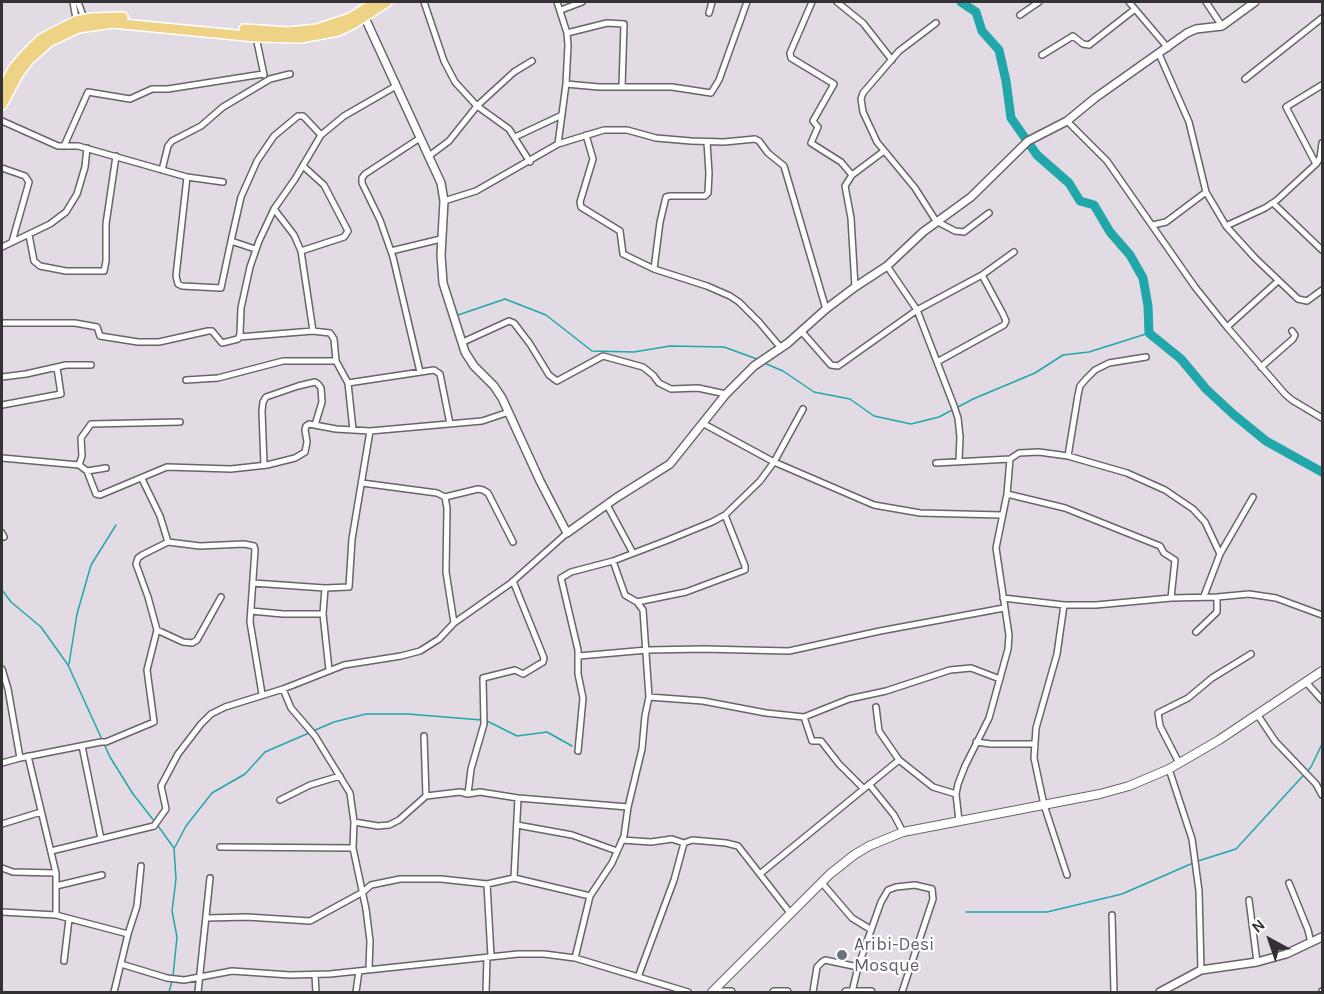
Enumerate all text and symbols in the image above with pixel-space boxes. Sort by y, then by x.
north arrow [1240,910,1300,970]
text: N [1248,915,1269,937]
place label: Aribi-Desi Mosque [854,934,934,976]
marker: Aribi-Desi Mosque [835,948,849,962]

